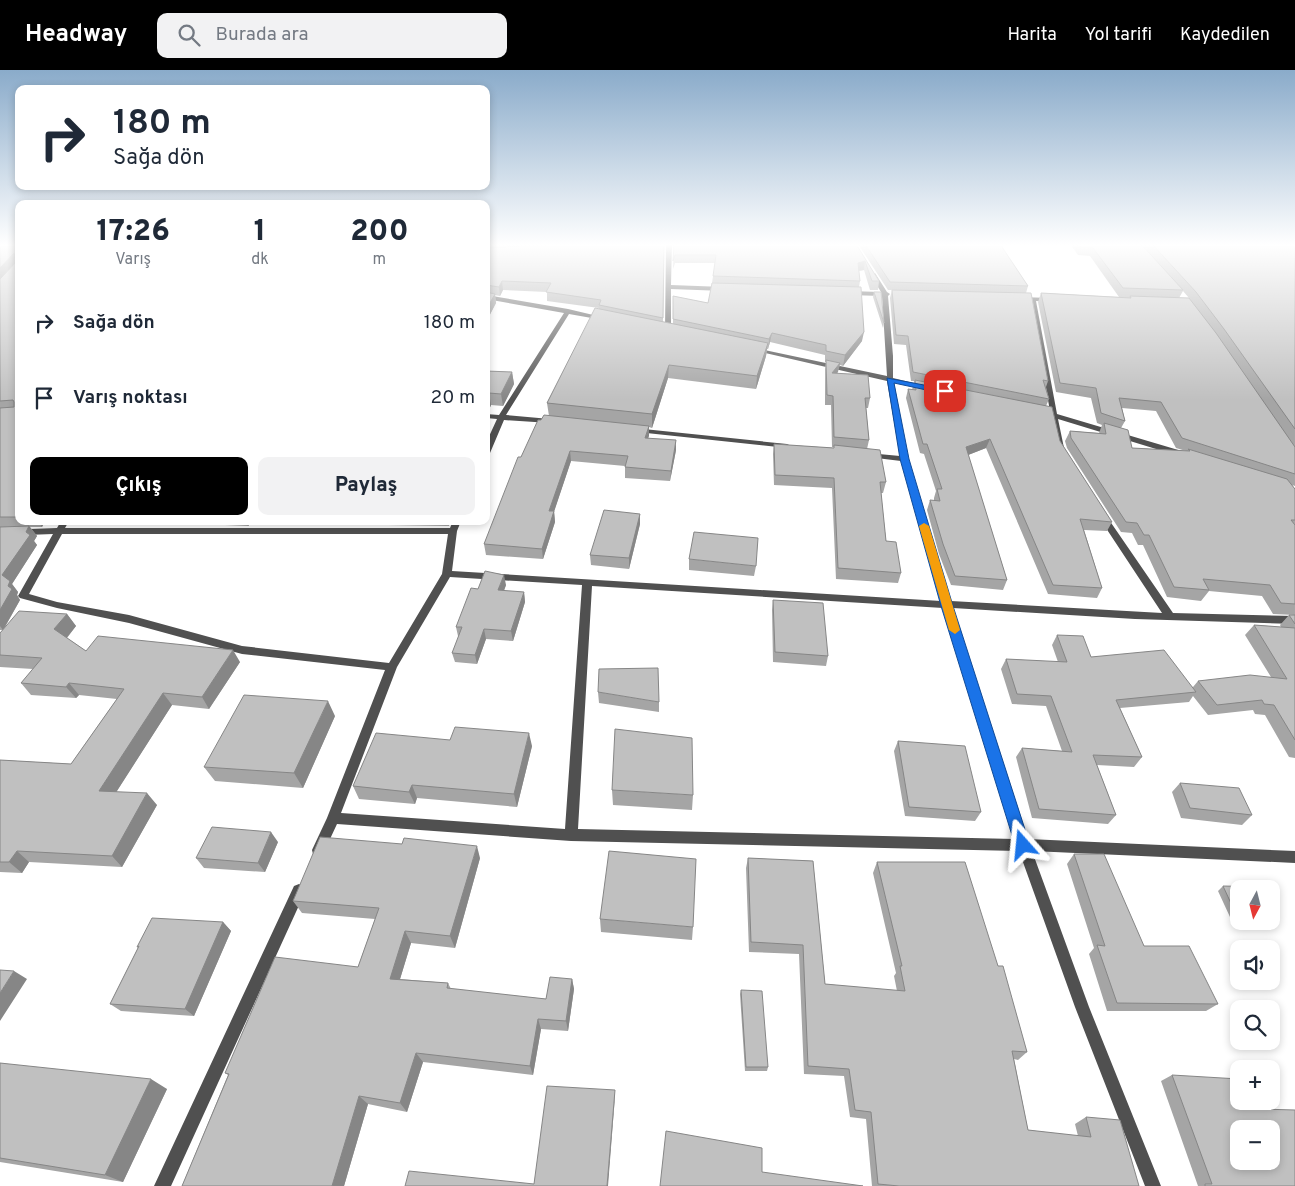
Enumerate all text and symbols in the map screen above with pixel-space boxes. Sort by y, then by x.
search box [157,13,507,58]
text: Headway [25,20,127,50]
icon: search [175,21,203,49]
text: Burada ara [215,23,308,47]
text: Harita [1007,24,1057,47]
text: Yol tarifi [1085,24,1152,47]
text: Kaydedilen [1180,24,1270,47]
text: 180 m [113,102,211,146]
icon: right [30,105,95,170]
text: Sağa dön [113,145,205,172]
text: 17:26 [96,214,170,251]
text: 1 [254,214,266,251]
text: 200 [350,214,409,251]
text: Varış [115,250,151,270]
text: dk [251,250,269,270]
text: m [373,250,386,270]
icon: right [30,309,58,337]
text: Sağa dön [73,311,155,335]
text: 180 m [424,311,475,335]
pin [924,370,966,412]
icon: arrive [931,377,959,405]
icon: arrive [30,384,58,412]
text: Varış noktası [73,386,188,410]
text: 20 m [431,386,475,410]
button: Çıkış [30,457,248,515]
button: Paylaş [258,457,475,515]
position arrow [996,818,1048,870]
north arrow [1230,880,1280,930]
map controls [1230,880,1280,1170]
button: sound [1230,940,1280,990]
button: search [1230,1000,1280,1050]
button: + [1230,1060,1280,1110]
button: − [1230,1120,1280,1170]

